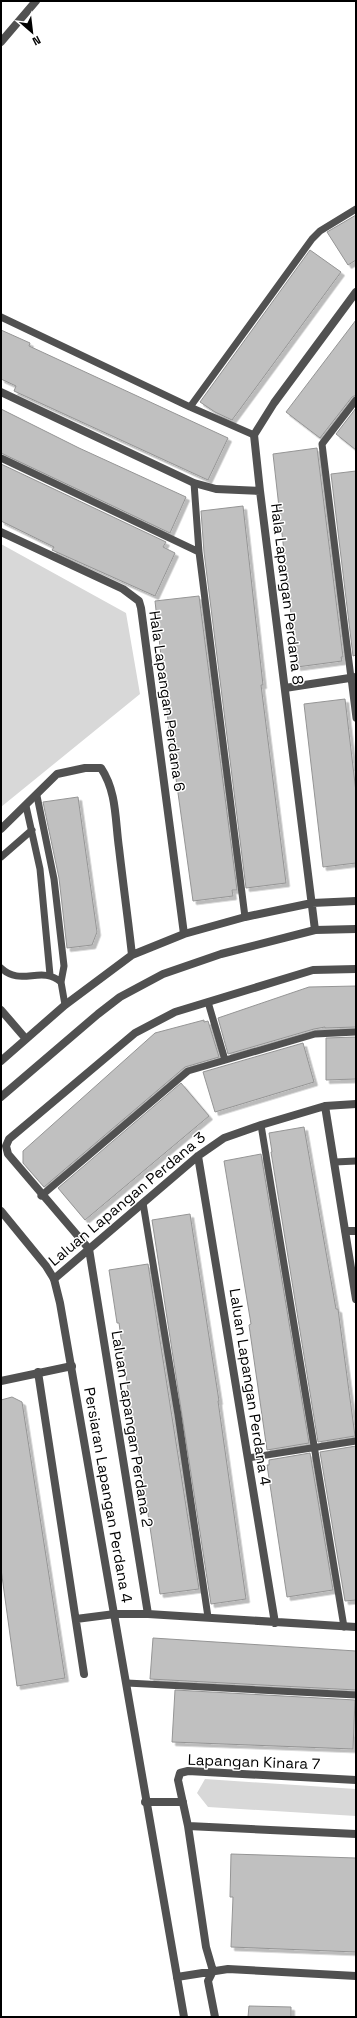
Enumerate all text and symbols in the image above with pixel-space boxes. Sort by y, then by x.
north arrow [12,12,52,52]
text: N [30,33,43,49]
street label: Hala Lapangan Perdana 8 [267,502,308,686]
street label: Hala Lapangan Perdana 6 [145,609,190,793]
street label: Laluan Lapangan Perdana 3 [44,1127,209,1270]
street label: Laluan Lapangan Perdana 4 [226,1287,275,1487]
street label: Laluan Lapangan Perdana 2 [108,1329,157,1529]
street label: Persiaran Lapangan Perdana 4 [80,1386,137,1604]
street label: Lapangan Kinara 7 [187,1750,321,1773]

